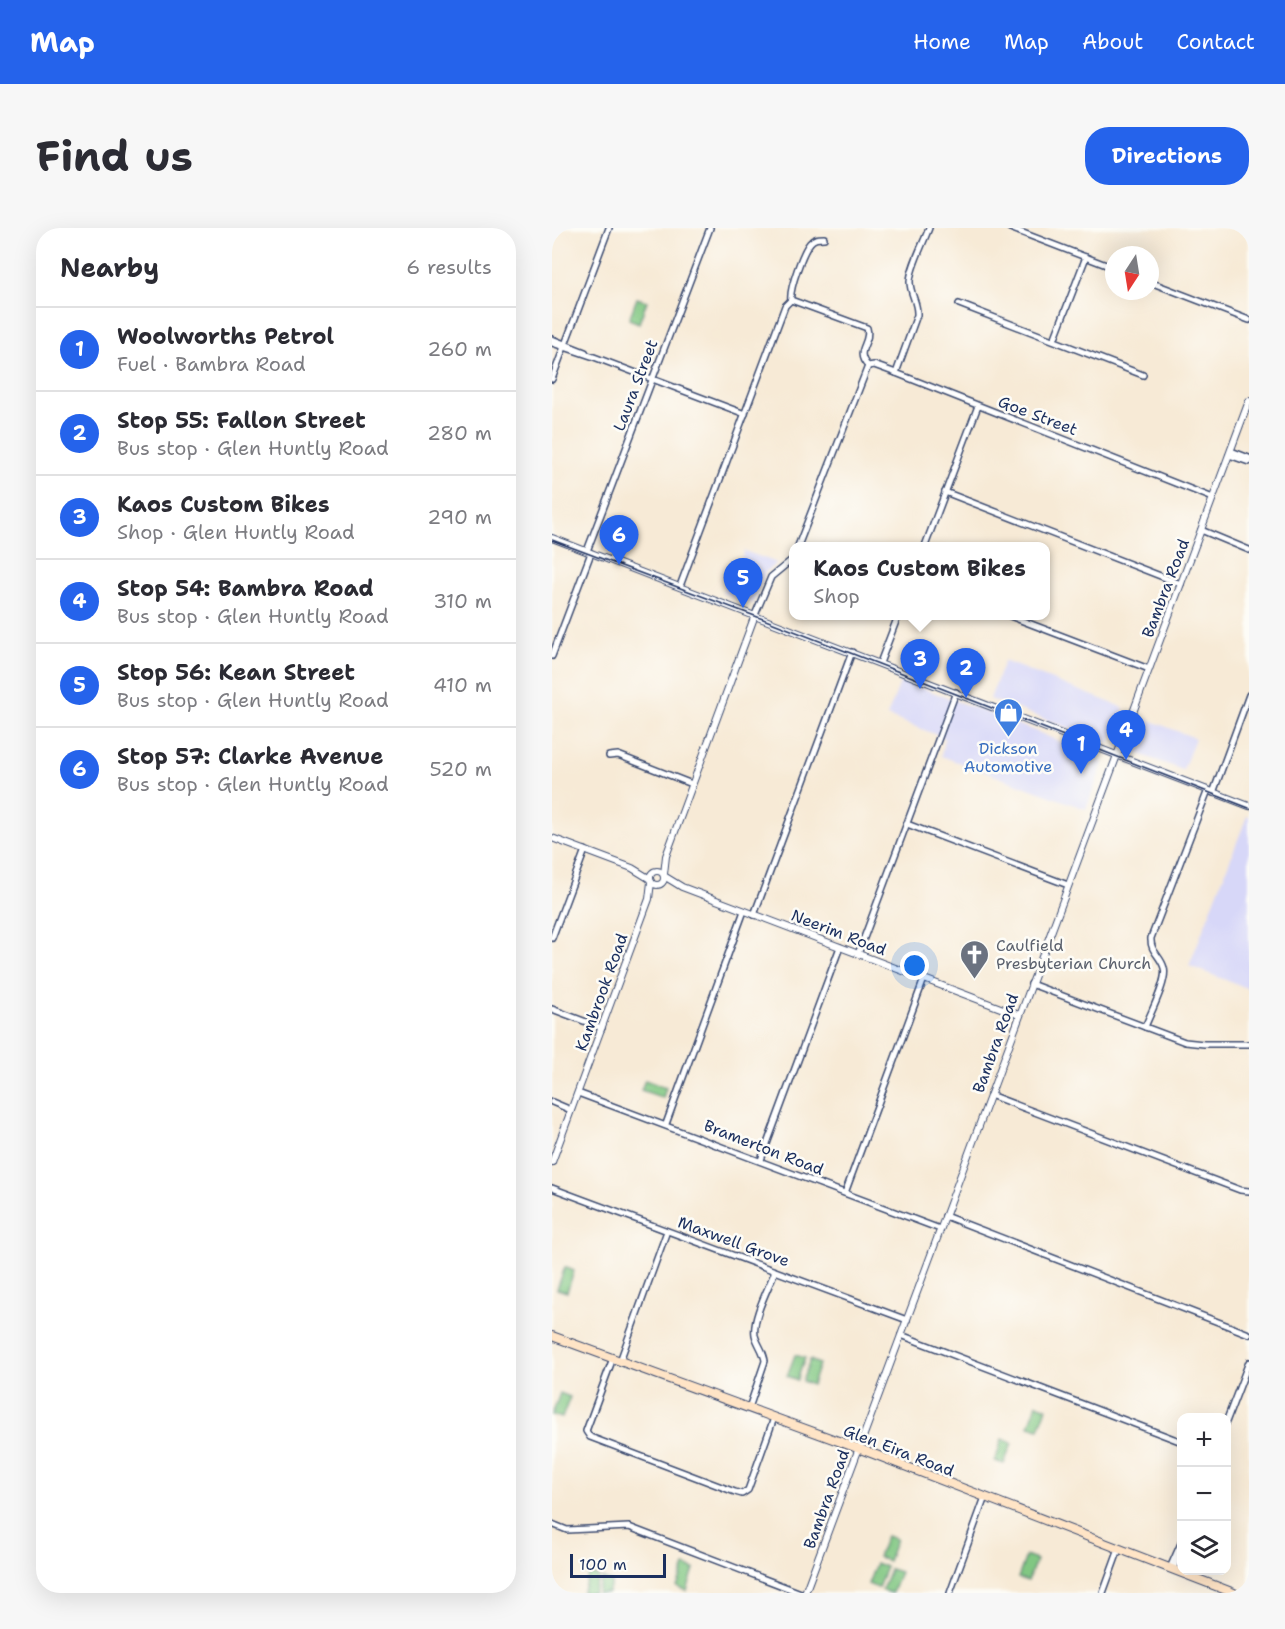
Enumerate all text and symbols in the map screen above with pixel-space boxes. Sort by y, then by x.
text: Map [30,23,95,61]
text: Home [913,28,971,56]
text: Map [1004,28,1049,56]
text: About [1082,28,1143,56]
text: Contact [1176,28,1255,56]
button: Directions [1085,127,1249,185]
text: Find us [36,128,193,184]
north arrow [1105,246,1159,300]
text: Nearby [60,250,159,285]
text: 6 results [406,254,492,280]
text: Woolworths Petrol [117,322,334,351]
text: 1 [75,336,84,362]
text: 260 m [427,336,492,362]
street label: Laura Street [608,336,663,434]
text: Fuel · Bambra Road [117,351,306,377]
street label: Goe Street [995,391,1080,440]
text: Stop 55: Fallon Street [117,406,366,435]
text: 2 [73,420,87,446]
text: 280 m [427,420,492,446]
text: Bus stop · Glen Huntly Road [117,435,389,461]
text: Kaos Custom Bikes [117,490,329,519]
text: 3 [73,504,87,530]
text: 290 m [427,504,492,530]
pin: 6 [600,516,638,565]
text: Shop · Glen Huntly Road [117,519,355,545]
street label: Bambra Road [1137,536,1194,641]
popup [789,542,1050,620]
text: Kaos Custom Bikes [813,554,1026,583]
pin: 5 [724,558,762,608]
text: Stop 54: Bambra Road [117,574,374,603]
text: Shop [813,583,860,609]
text: 4 [73,588,87,614]
text: 310 m [433,588,492,614]
text: Bus stop · Glen Huntly Road [117,603,389,629]
pin: 3 [900,640,940,689]
pin: 2 [946,648,986,698]
text: Stop 56: Kean Street [117,658,355,687]
text: 5 [73,672,86,698]
text: 410 m [433,672,492,698]
text: Bus stop · Glen Huntly Road [117,687,389,713]
shop icon: Dickson Automotive [992,696,1024,738]
pin: 4 [1106,710,1146,760]
pin: 1 [1062,724,1100,774]
place label: Dickson Automotive [964,738,1052,777]
text: Stop 57: Clarke Avenue [117,742,383,771]
text: 6 [73,756,87,782]
text: 520 m [429,756,492,782]
text: Bus stop · Glen Huntly Road [117,771,389,797]
street label: Neerim Road [788,905,889,960]
street label: Kambrook Road [570,930,633,1054]
place label: Caulfield Presbyterian Church [996,935,1151,974]
church icon: Caulfield Presbyterian Church [959,938,991,980]
your location [900,951,929,980]
street label: Bambra Road [968,991,1023,1096]
street label: Bramerton Road [701,1115,827,1180]
street label: Maxwell Grove [675,1212,793,1271]
map controls [1177,1413,1231,1575]
button: + [1177,1413,1231,1467]
street label: Glen Eira Road [840,1420,957,1481]
street label: Bambra Road [799,1447,854,1552]
button: − [1177,1467,1231,1521]
button: layers [1177,1521,1231,1575]
scale bar [570,1551,666,1578]
text: 100 m [579,1554,627,1575]

